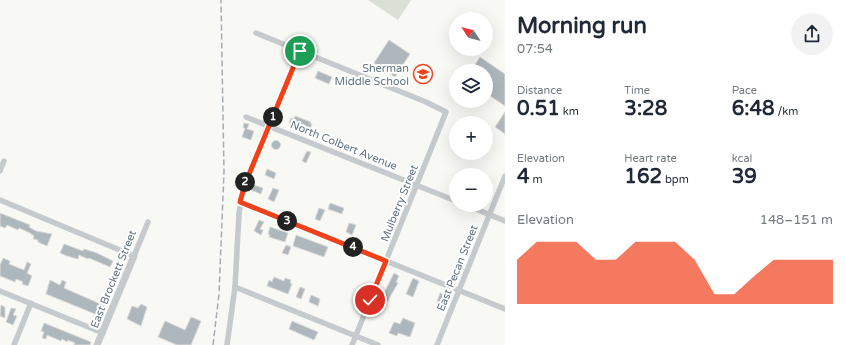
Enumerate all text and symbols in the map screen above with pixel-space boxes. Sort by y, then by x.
north arrow [449,12,493,56]
map controls [449,12,493,212]
text: Morning run [517,13,647,39]
button: share [791,13,833,55]
pin [283,34,317,68]
icon: arrive [289,40,311,62]
text: 07:54 [517,41,553,57]
place label: Sherman Middle School [335,62,409,88]
school or university icon: Sherman Middle School [412,63,434,85]
button: layers [449,64,493,108]
text: Distance [517,84,562,97]
text: Time [624,84,650,97]
text: Pace [732,84,757,97]
text: 0.51 [517,97,560,121]
text: 3:28 [624,97,667,121]
text: 6:48 [732,97,775,121]
text: km [560,105,579,118]
text: /km [775,105,798,118]
pin: 1 [263,107,283,127]
text: 1 [270,110,276,123]
button: + [449,116,493,160]
street label: North Colbert Avenue [288,118,399,173]
text: Elevation [517,152,565,165]
text: Heart rate [624,152,677,165]
text: kcal [732,152,752,165]
street label: Mulberry Street [378,163,421,244]
text: 4 [517,165,530,189]
text: 162 [624,165,662,189]
text: 39 [732,165,757,189]
button: − [449,168,493,212]
pin: 2 [235,172,255,192]
text: m [530,173,543,186]
text: bpm [662,173,689,186]
text: 2 [242,175,248,188]
pin: 3 [277,211,297,231]
text: Elevation [517,212,574,228]
text: 148–151 m [760,212,833,228]
text: 3 [284,214,290,227]
street label: East Pecan Street [434,223,481,313]
street label: East Brockett Street [88,228,139,330]
pin: 4 [343,237,363,257]
text: 4 [350,240,356,253]
pin [353,283,387,317]
icon: check [359,289,381,311]

